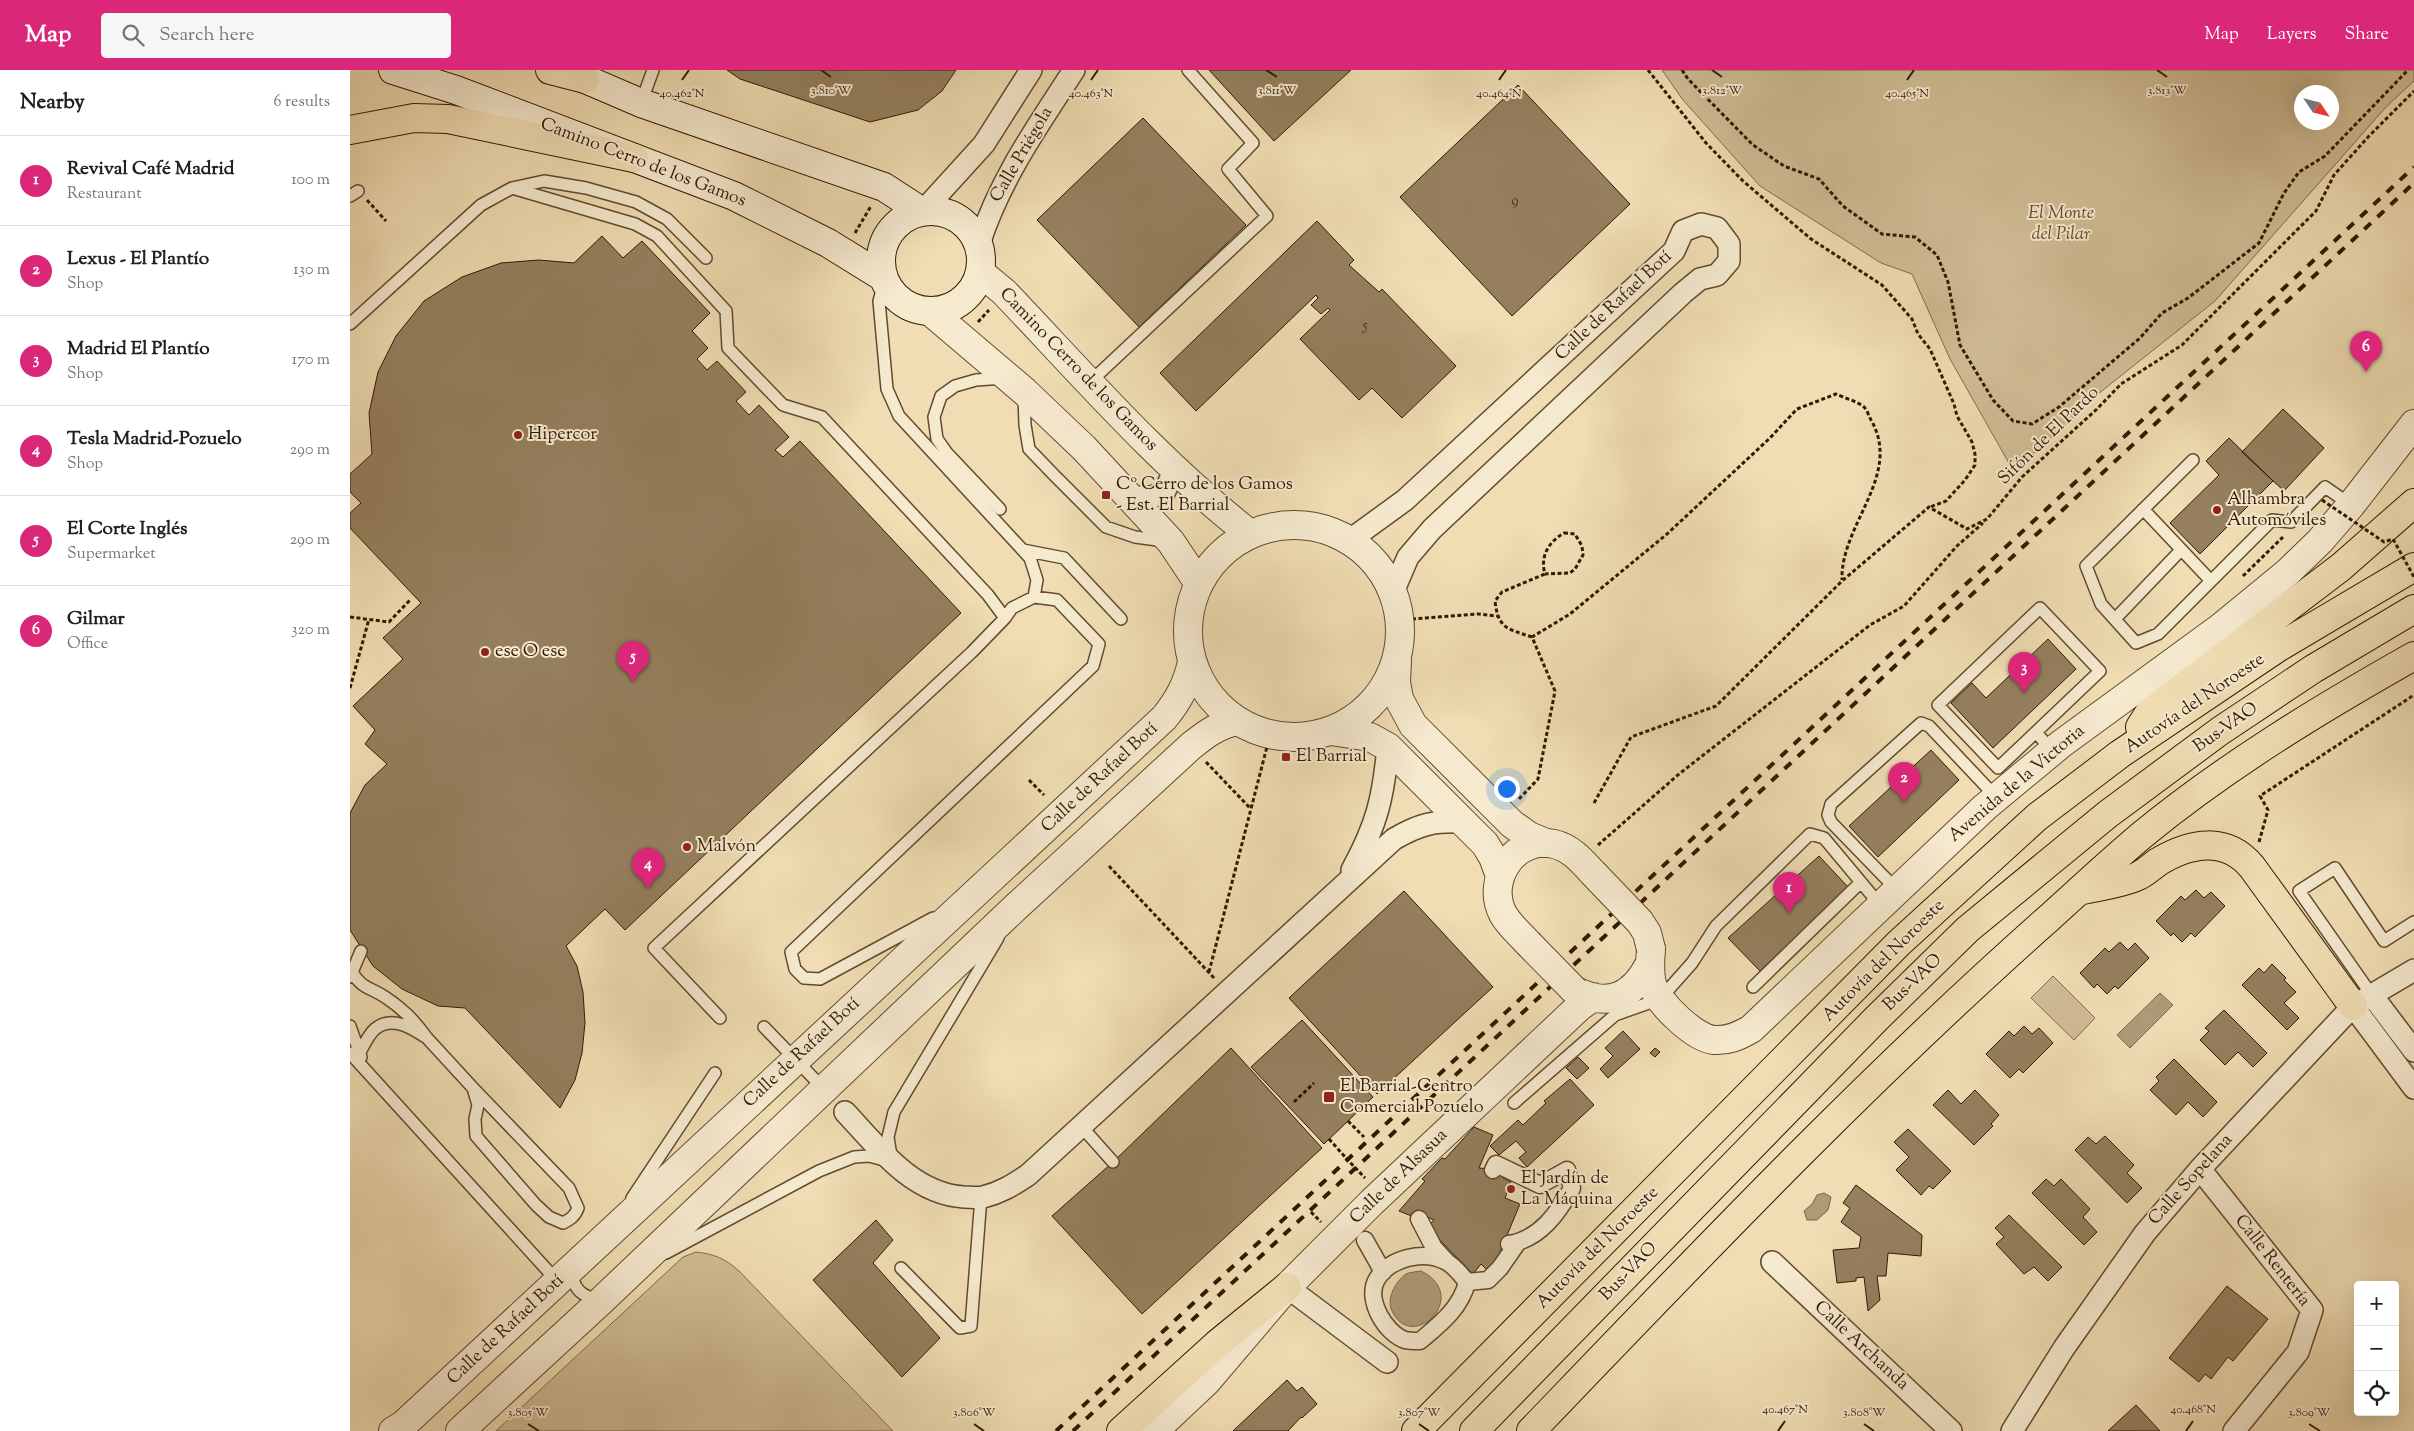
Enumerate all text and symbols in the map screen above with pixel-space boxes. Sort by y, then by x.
search box [101,13,451,58]
text: Map [25,18,71,52]
icon: search [119,21,147,49]
text: Search here [159,22,255,49]
text: Map [2204,22,2239,48]
text: Layers [2267,22,2317,48]
text: Share [2345,22,2389,48]
text: 3.810°W [811,82,852,100]
text: 3.811°W [1258,82,1297,100]
text: 3.812°W [1702,82,1743,100]
text: 3.813°W [2147,82,2187,100]
text: 40.462°N [660,85,705,103]
text: 40.463°N [1069,85,1114,103]
text: 40.464°N [1476,85,1522,103]
text: 40.465°N [1885,85,1929,103]
north arrow [2294,85,2339,130]
text: Nearby [20,88,85,118]
text: 6 results [274,91,330,114]
street label: Calle Priégola [984,102,1060,208]
street label: Camino Cerro de los Gamos [536,112,750,214]
text: Revival Café Madrid [67,156,235,183]
text: 1 [33,169,39,192]
text: 100 m [291,169,330,192]
text: Restaurant [67,183,142,206]
house number: 9 [1511,191,1519,212]
park label: El Monte del Pilar [2028,201,2094,248]
street label: Calle de Rafael Botí [1550,245,1678,367]
text: Lexus - El Plantío [67,246,209,273]
text: 2 [32,259,40,282]
text: 130 m [293,259,330,282]
text: Shop [67,273,103,296]
street label: Camino Cerro de los Gamos [993,282,1163,458]
house number: 5 [1361,316,1368,337]
pin: 6 [2350,331,2382,372]
text: Madrid El Plantío [67,336,210,363]
text: 3 [33,349,39,372]
text: 170 m [292,349,330,372]
text: Shop [67,363,103,386]
street label: Sifón de El Pardo [1992,381,2106,491]
place label: Hipercor [528,422,597,448]
text: Tesla Madrid-Pozuelo [67,426,242,453]
marker: Hipercor [512,429,524,441]
text: 4 [32,439,40,462]
text: 290 m [290,439,330,462]
text: Shop [67,453,103,476]
place label: Cº Cerro de los Gamos - Est. El Barrial [1116,472,1293,519]
place label: Alhambra Automóviles [2227,487,2326,534]
marker: Cº Cerro de los Gamos - Est. El Barrial [1100,489,1112,501]
marker: Alhambra Automóviles [2211,504,2223,516]
text: El Corte Inglés [67,516,188,543]
text: 5 [33,529,39,552]
text: 290 m [290,529,330,552]
text: Supermarket [67,543,156,566]
text: Gilmar [67,606,125,633]
text: 6 [32,619,40,642]
text: 320 m [291,619,330,642]
text: Office [67,633,108,656]
place label: ese O ese [495,639,566,665]
pin: 5 [617,641,649,682]
marker: ese O ese [479,646,491,658]
street label: Autovía del Noroeste [2120,647,2270,761]
pin: 3 [2008,652,2040,693]
street label: Bus-VAO [2188,696,2264,760]
street label: Calle de Rafael Botí [1036,717,1164,839]
street label: Avenida de la Victoria [1943,719,2091,849]
place label: El Barrial [1296,744,1367,770]
marker: El Barrial [1280,751,1292,763]
pin: 2 [1888,762,1920,803]
your location [1494,776,1520,802]
place label: Malvón [697,834,756,860]
marker: Malvón [681,841,693,853]
pin: 4 [632,848,664,889]
pin: 1 [1773,872,1805,913]
street label: Autovía del Noroeste [1817,894,1951,1028]
street label: Bus-VAO [1877,948,1949,1018]
street label: Calle de Rafael Botí [738,992,866,1114]
place label: El Barrial-Centro Comercial Pozuelo [1340,1074,1484,1121]
marker: El Barrial-Centro Comercial Pozuelo [1322,1090,1336,1104]
street label: Calle de Alsasua [1344,1123,1454,1231]
street label: Calle Sopelana [2143,1128,2239,1232]
place label: El Jardín de La Máquina [1521,1166,1613,1213]
street label: Autovía del Noroeste [1531,1181,1665,1315]
marker: El Jardín de La Máquina [1505,1183,1517,1195]
street label: Calle Rentería [2228,1209,2316,1313]
street label: Bus-VAO [1594,1236,1664,1308]
street label: Calle de Rafael Botí [442,1269,570,1391]
map controls [2354,1281,2399,1416]
button: + [2354,1281,2399,1326]
street label: Calle Archanda [1808,1295,1914,1397]
button: − [2354,1326,2399,1371]
button: locate [2354,1371,2399,1416]
text: 40.467°N [1762,1401,1808,1419]
text: 40.468°N [2170,1401,2216,1419]
text: 3.805°W [508,1404,549,1422]
text: 3.806°W [953,1404,996,1422]
text: 3.807°W [1398,1404,1441,1422]
text: 3.808°W [1843,1404,1886,1422]
text: 3.809°W [2288,1404,2331,1422]

